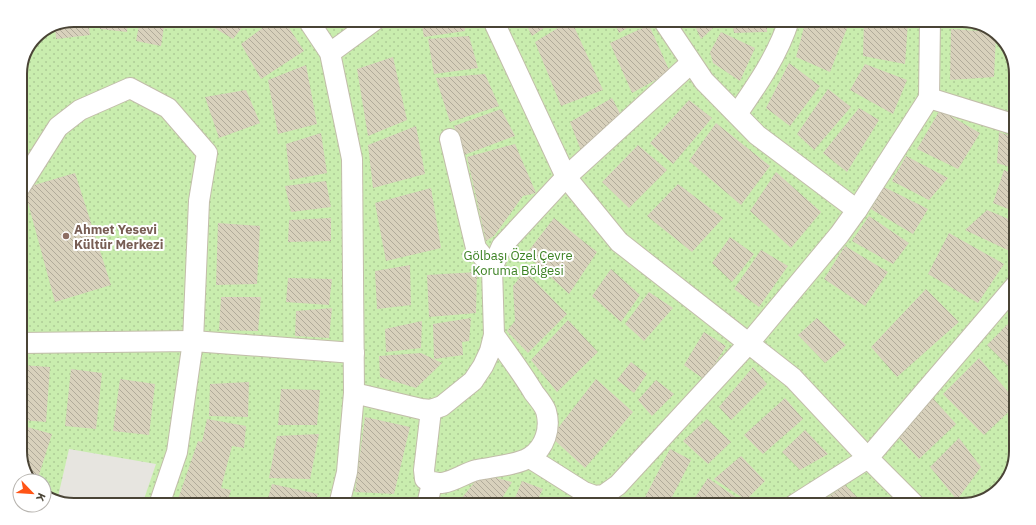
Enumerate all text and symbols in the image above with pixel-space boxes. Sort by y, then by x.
place label: Ahmet Yesevi Kültür Merkezi [74,221,164,253]
marker: Ahmet Yesevi Kültür Merkezi [61,231,71,241]
park label: Gölbaşı Özel Çevre Koruma Bölgesi [463,247,573,279]
north arrow [12,473,52,513]
text: K [33,491,49,504]

